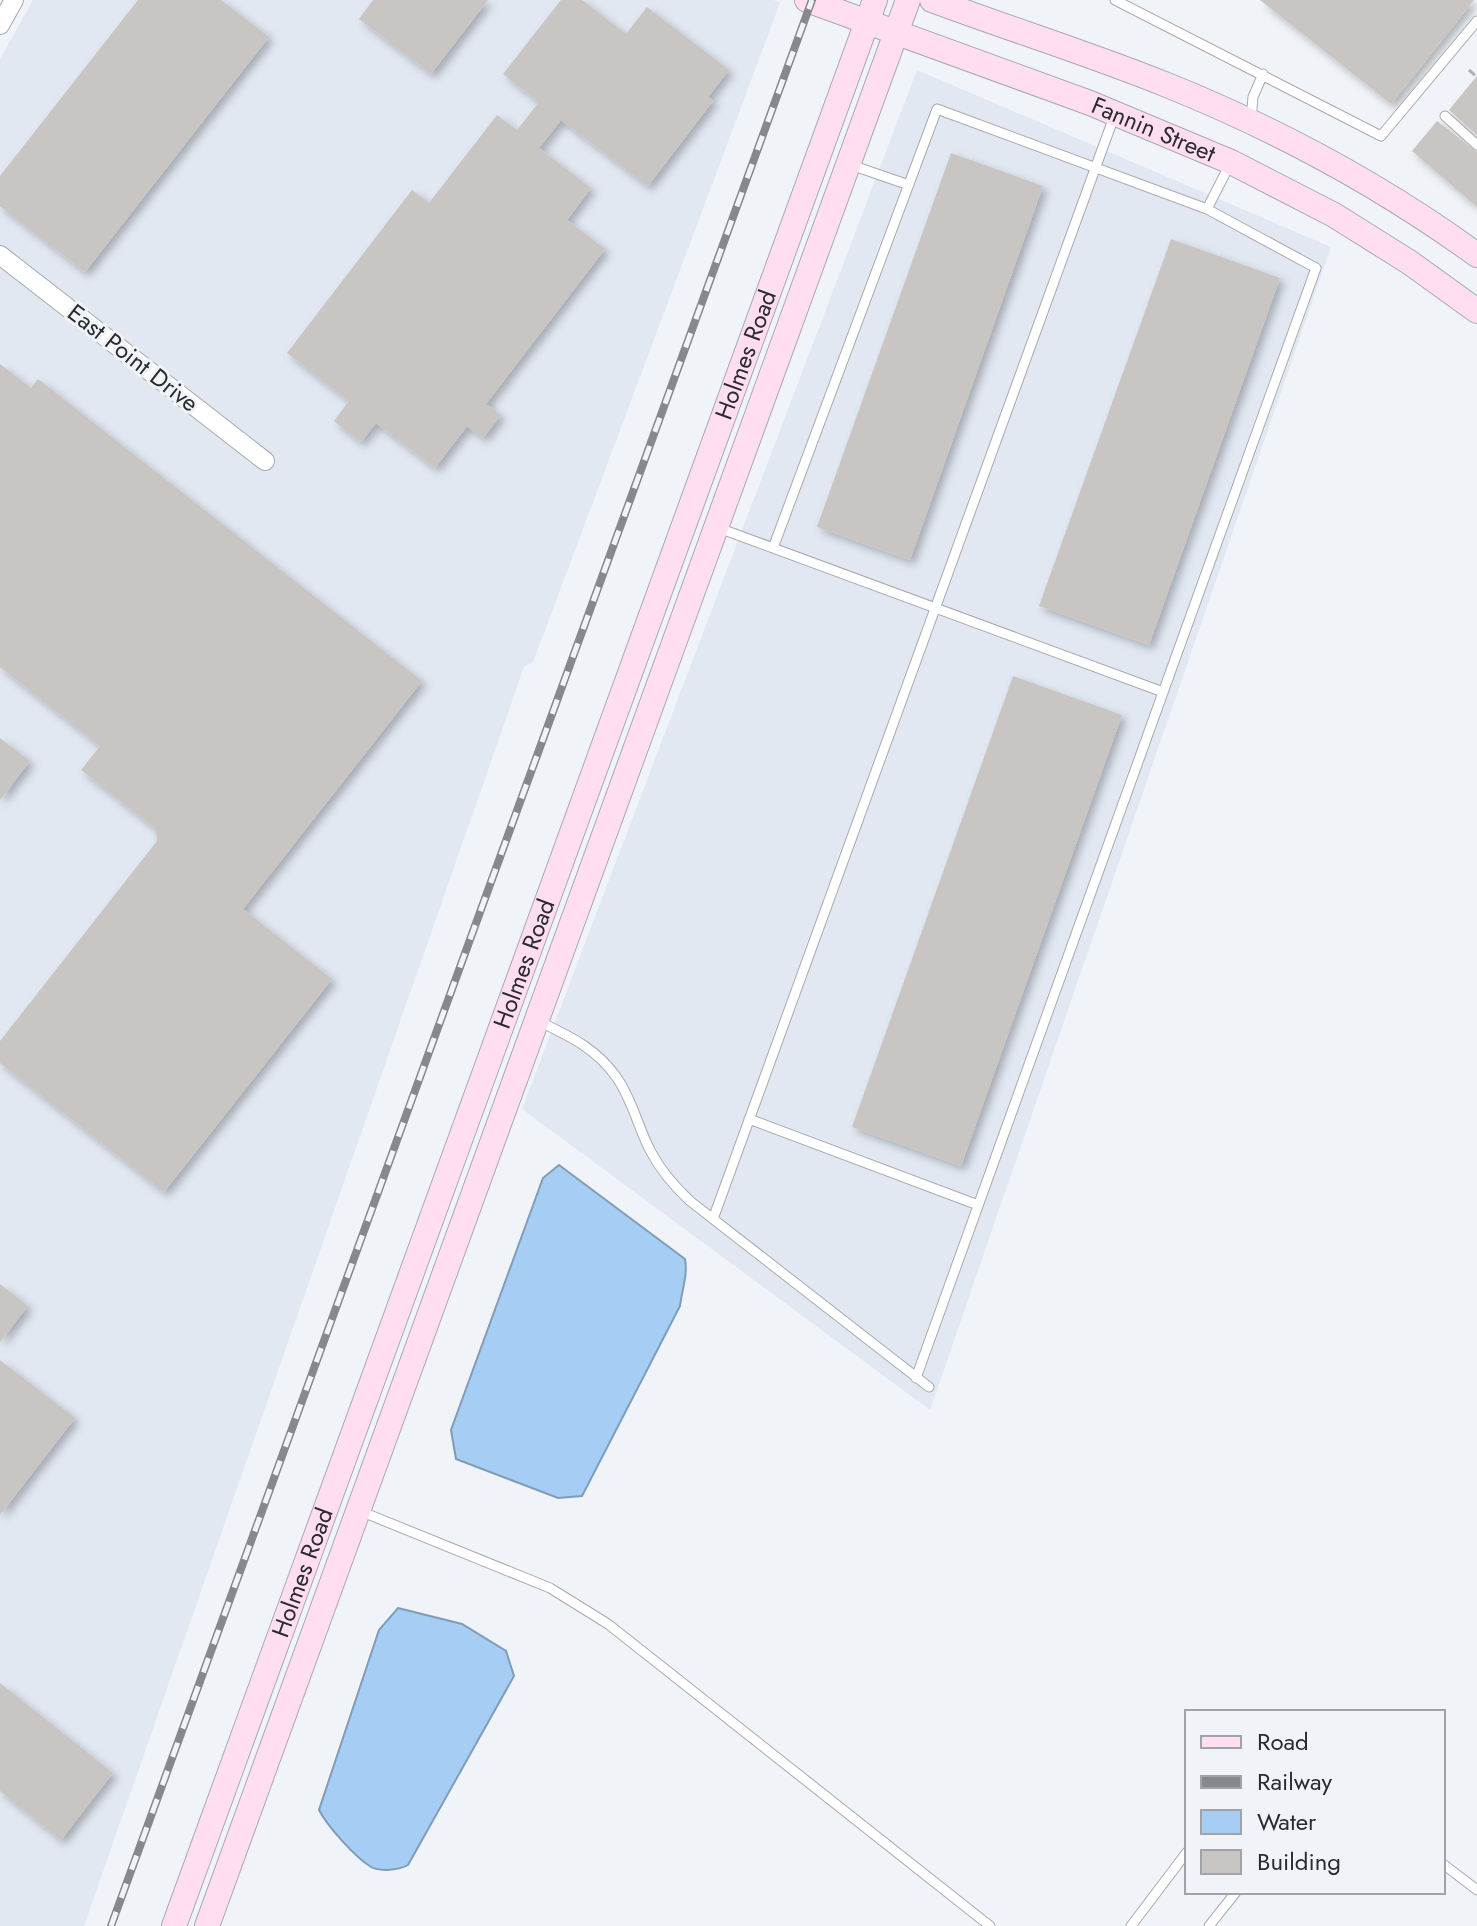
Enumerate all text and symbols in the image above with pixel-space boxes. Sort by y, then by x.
street label: Fannin Street [1086,88,1221,171]
street label: Holmes Road [706,285,785,424]
street label: East Point Drive [60,295,206,420]
street label: Holmes Road [484,894,563,1033]
street label: Holmes Road [262,1503,342,1642]
legend [1185,1710,1445,1894]
text: Road [1257,1724,1309,1759]
text: Railway [1257,1764,1332,1799]
text: Water [1257,1804,1317,1839]
text: Building [1257,1844,1341,1879]

